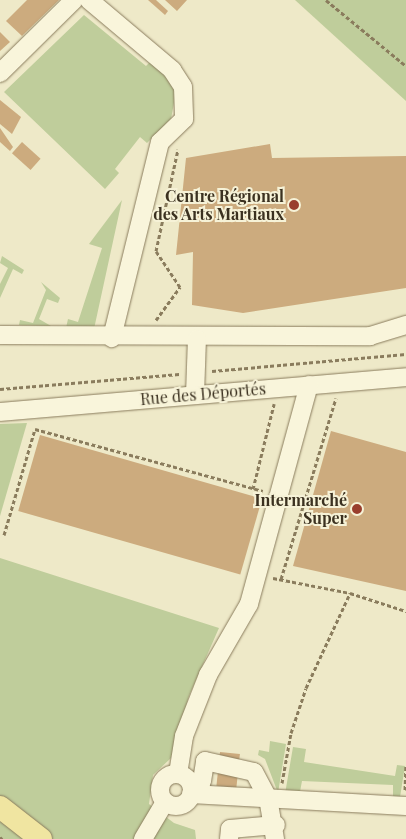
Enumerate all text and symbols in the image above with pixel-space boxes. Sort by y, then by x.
place label: Centre Régional des Arts Martiaux [153,186,284,224]
marker: Centre Régional des Arts Martiaux [288,199,300,211]
street label: Rue des Déportés [139,379,267,409]
place label: Intermarché Super [254,490,347,528]
marker: Intermarché Super [351,503,363,515]

